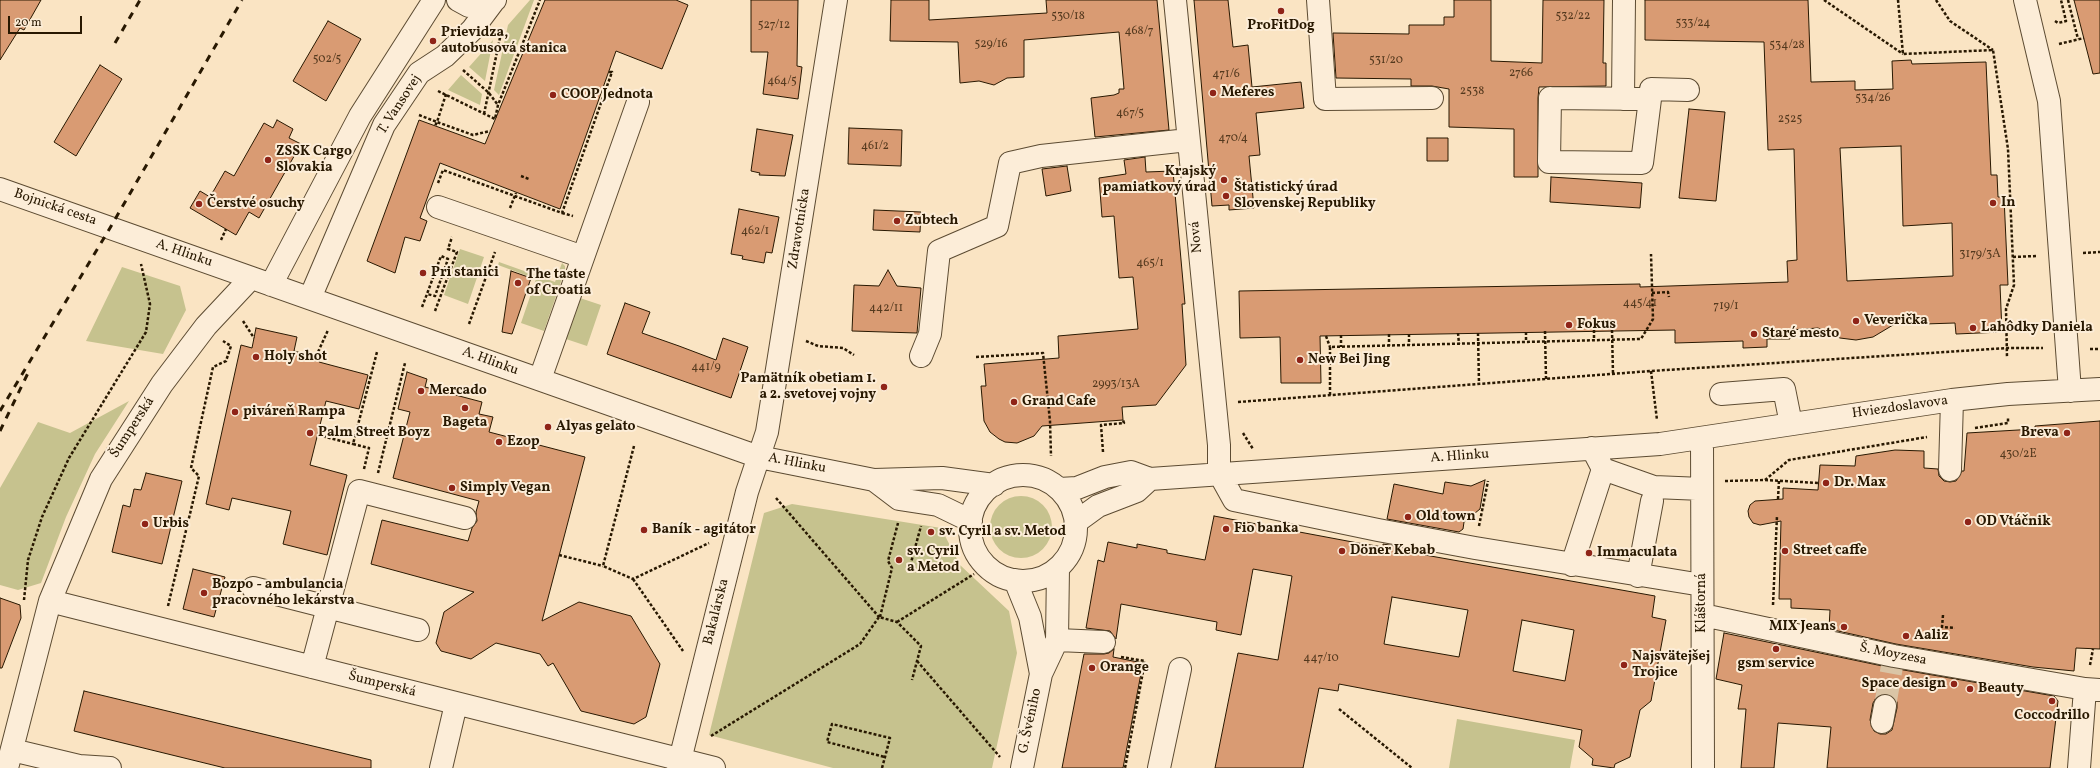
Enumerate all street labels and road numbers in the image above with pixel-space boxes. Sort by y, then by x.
street label: T. Vansovej [374,72,426,138]
street label: Bojnická cesta [11,186,99,230]
street label: Zdravotnícka [785,187,815,271]
street label: Nová [1187,220,1207,254]
street label: A. Hlinku [153,236,215,272]
street label: A. Hlinku [460,344,520,380]
street label: Hviezdoslavova [1851,393,1949,423]
street label: Šumperská [107,394,159,462]
street label: A. Hlinku [1430,447,1490,467]
street label: A. Hlinku [767,450,827,478]
street label: Kláštorná [1694,573,1710,633]
street label: Bakalárska [701,577,733,647]
street label: Š. Moyzesa [1858,640,1928,670]
street label: Šumperská [346,668,418,702]
street label: G. Švéniho [1016,687,1046,755]

